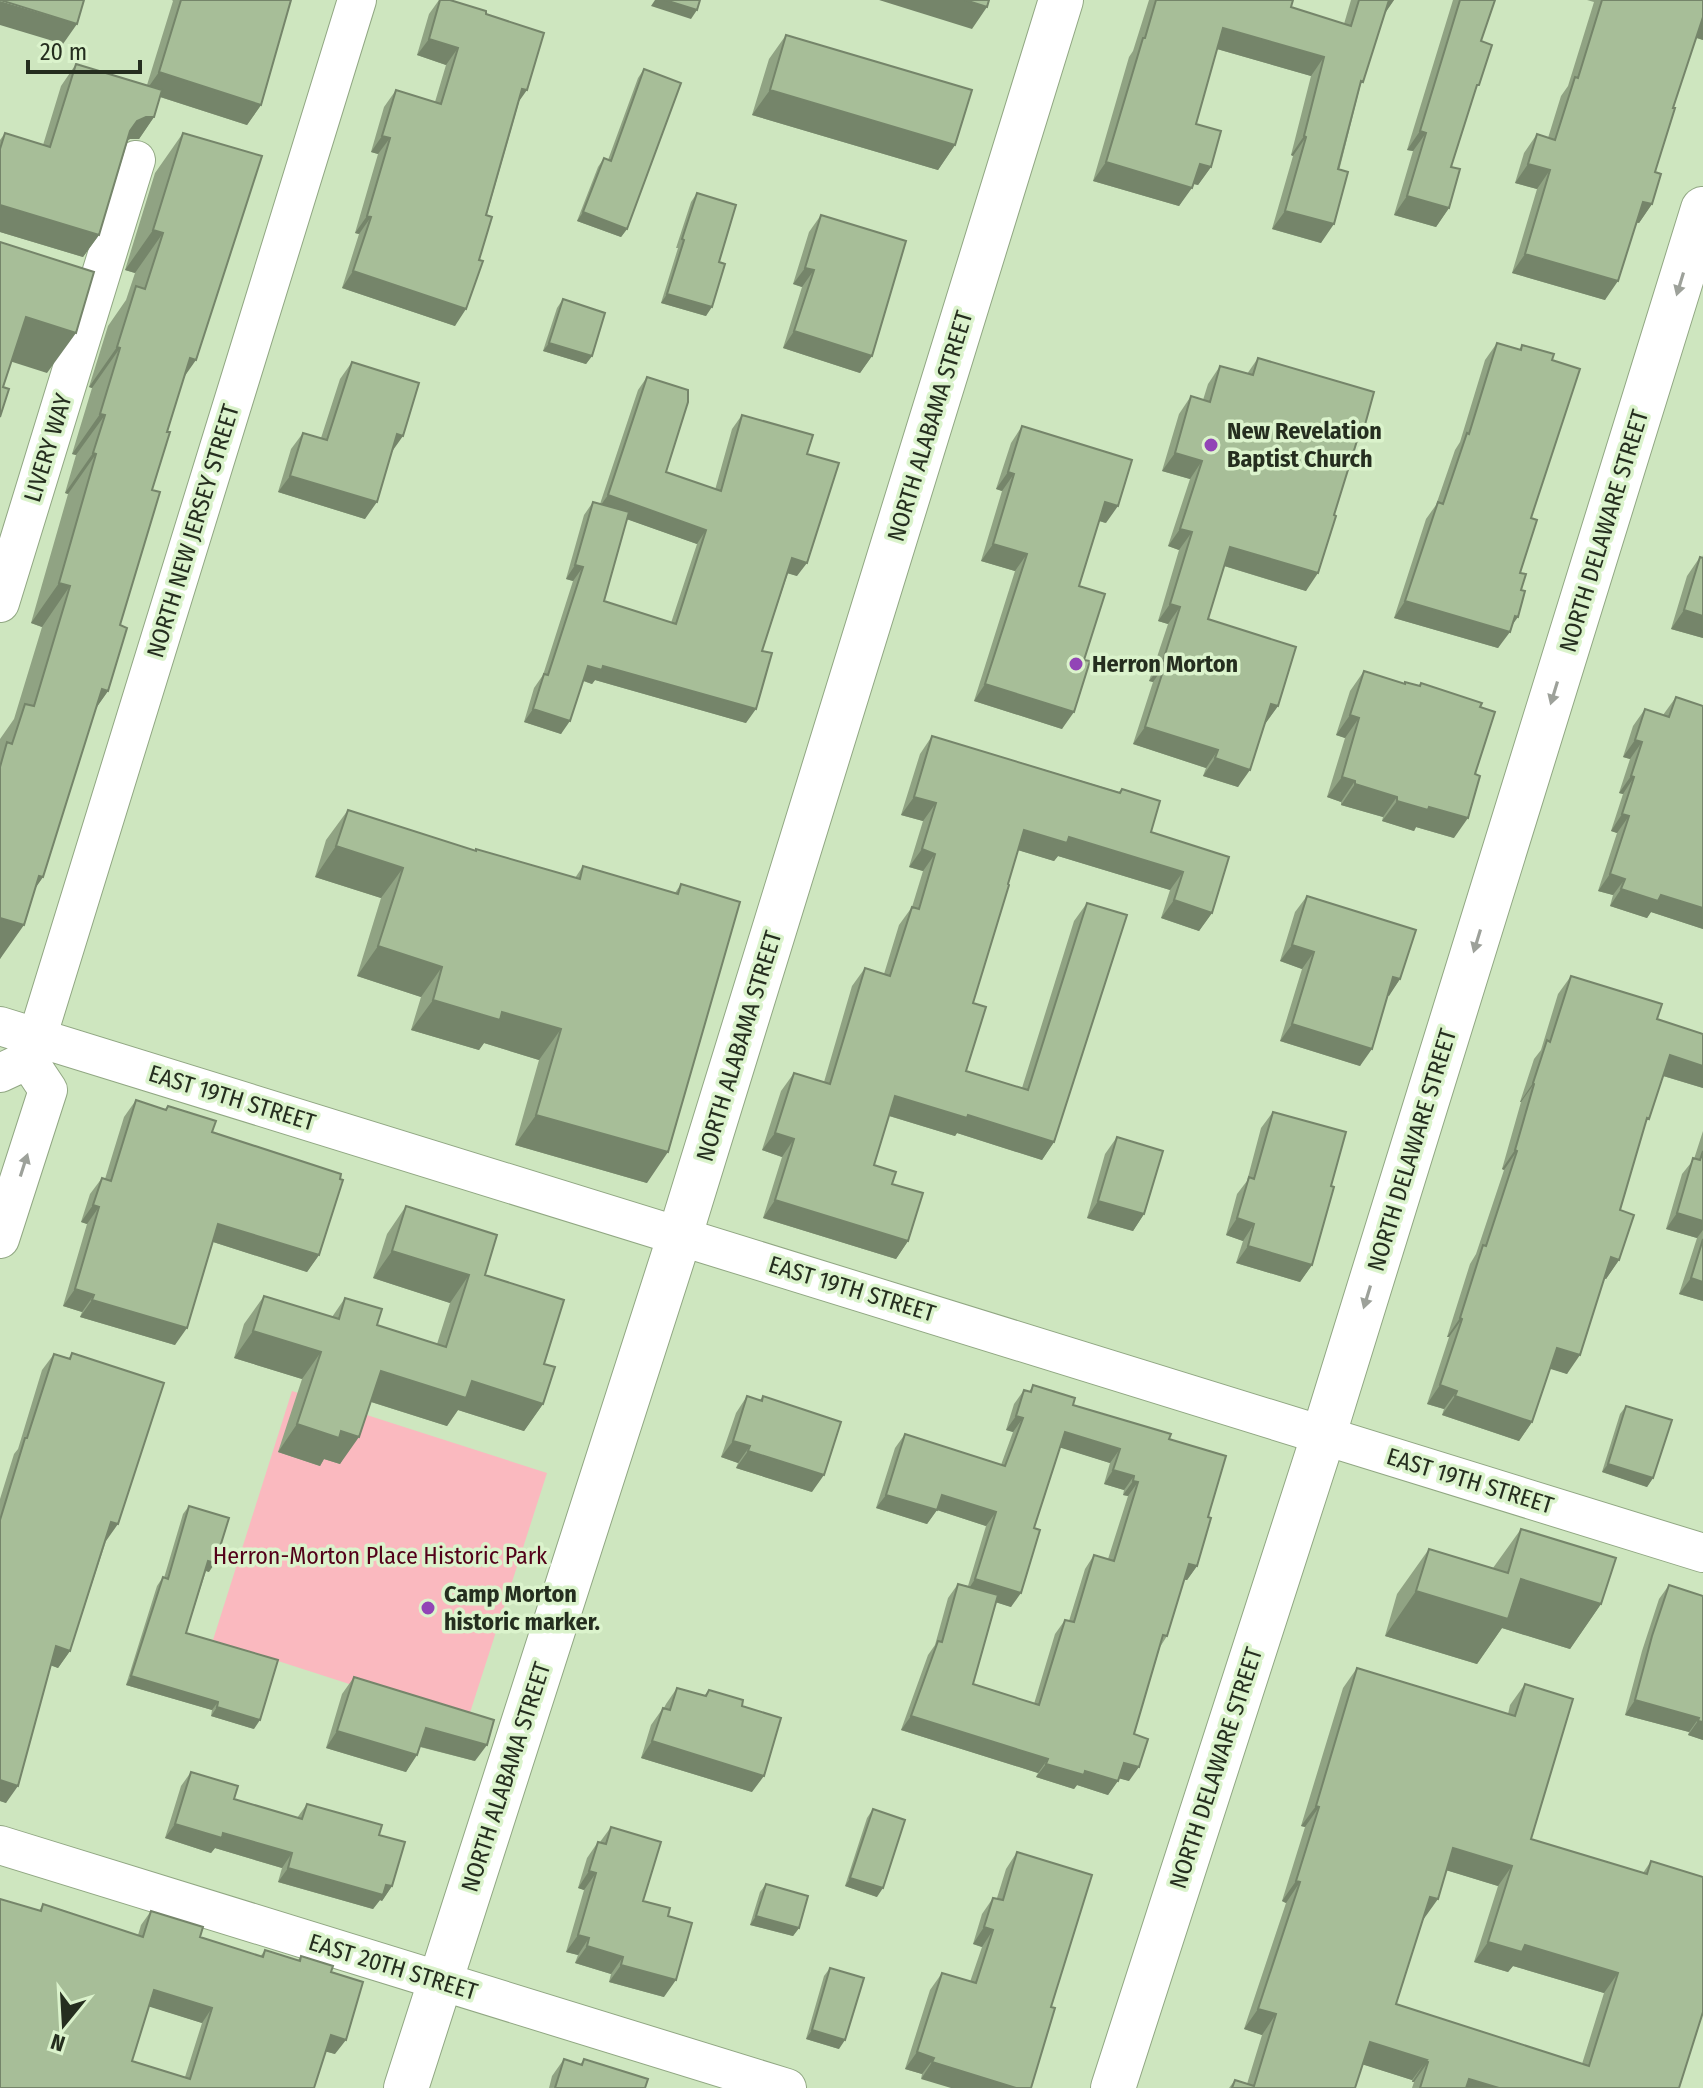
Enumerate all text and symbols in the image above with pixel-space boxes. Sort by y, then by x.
scale bar [28,24,140,74]
text: 20 m [40,38,87,66]
one-way arrow [1673,272,1686,296]
street label: NORTH ALABAMA STREET [882,307,978,545]
street label: LIVERY WAY [18,390,78,506]
street label: NORTH NEW JERSEY STREET [141,401,245,661]
street label: NORTH DELAWARE STREET [1554,407,1654,655]
place label: New Revelation Baptist Church [1227,417,1382,473]
marker: New Revelation Baptist Church [1202,436,1220,454]
place label: Herron Morton [1092,650,1238,678]
marker: Herron Morton [1067,655,1085,673]
one-way arrow [1547,681,1560,705]
street label: NORTH ALABAMA STREET [691,927,787,1165]
one-way arrow [1470,930,1483,954]
street label: NORTH DELAWARE STREET [1362,1026,1462,1274]
street label: EAST 19TH STREET [145,1059,319,1137]
one-way arrow [18,1153,31,1177]
street label: EAST 19TH STREET [765,1250,939,1328]
one-way arrow [1360,1285,1373,1309]
street label: EAST 19TH STREET [1383,1442,1557,1520]
park label: Herron-Morton Place Historic Park [213,1542,548,1570]
place label: Camp Morton historic marker. [444,1580,600,1636]
marker: Camp Morton historic marker. [419,1599,437,1617]
street label: NORTH DELAWARE STREET [1164,1644,1268,1892]
street label: NORTH ALABAMA STREET [456,1659,556,1895]
street label: EAST 20TH STREET [305,1928,481,2006]
north arrow [24,1984,104,2064]
text: N [48,2028,68,2057]

